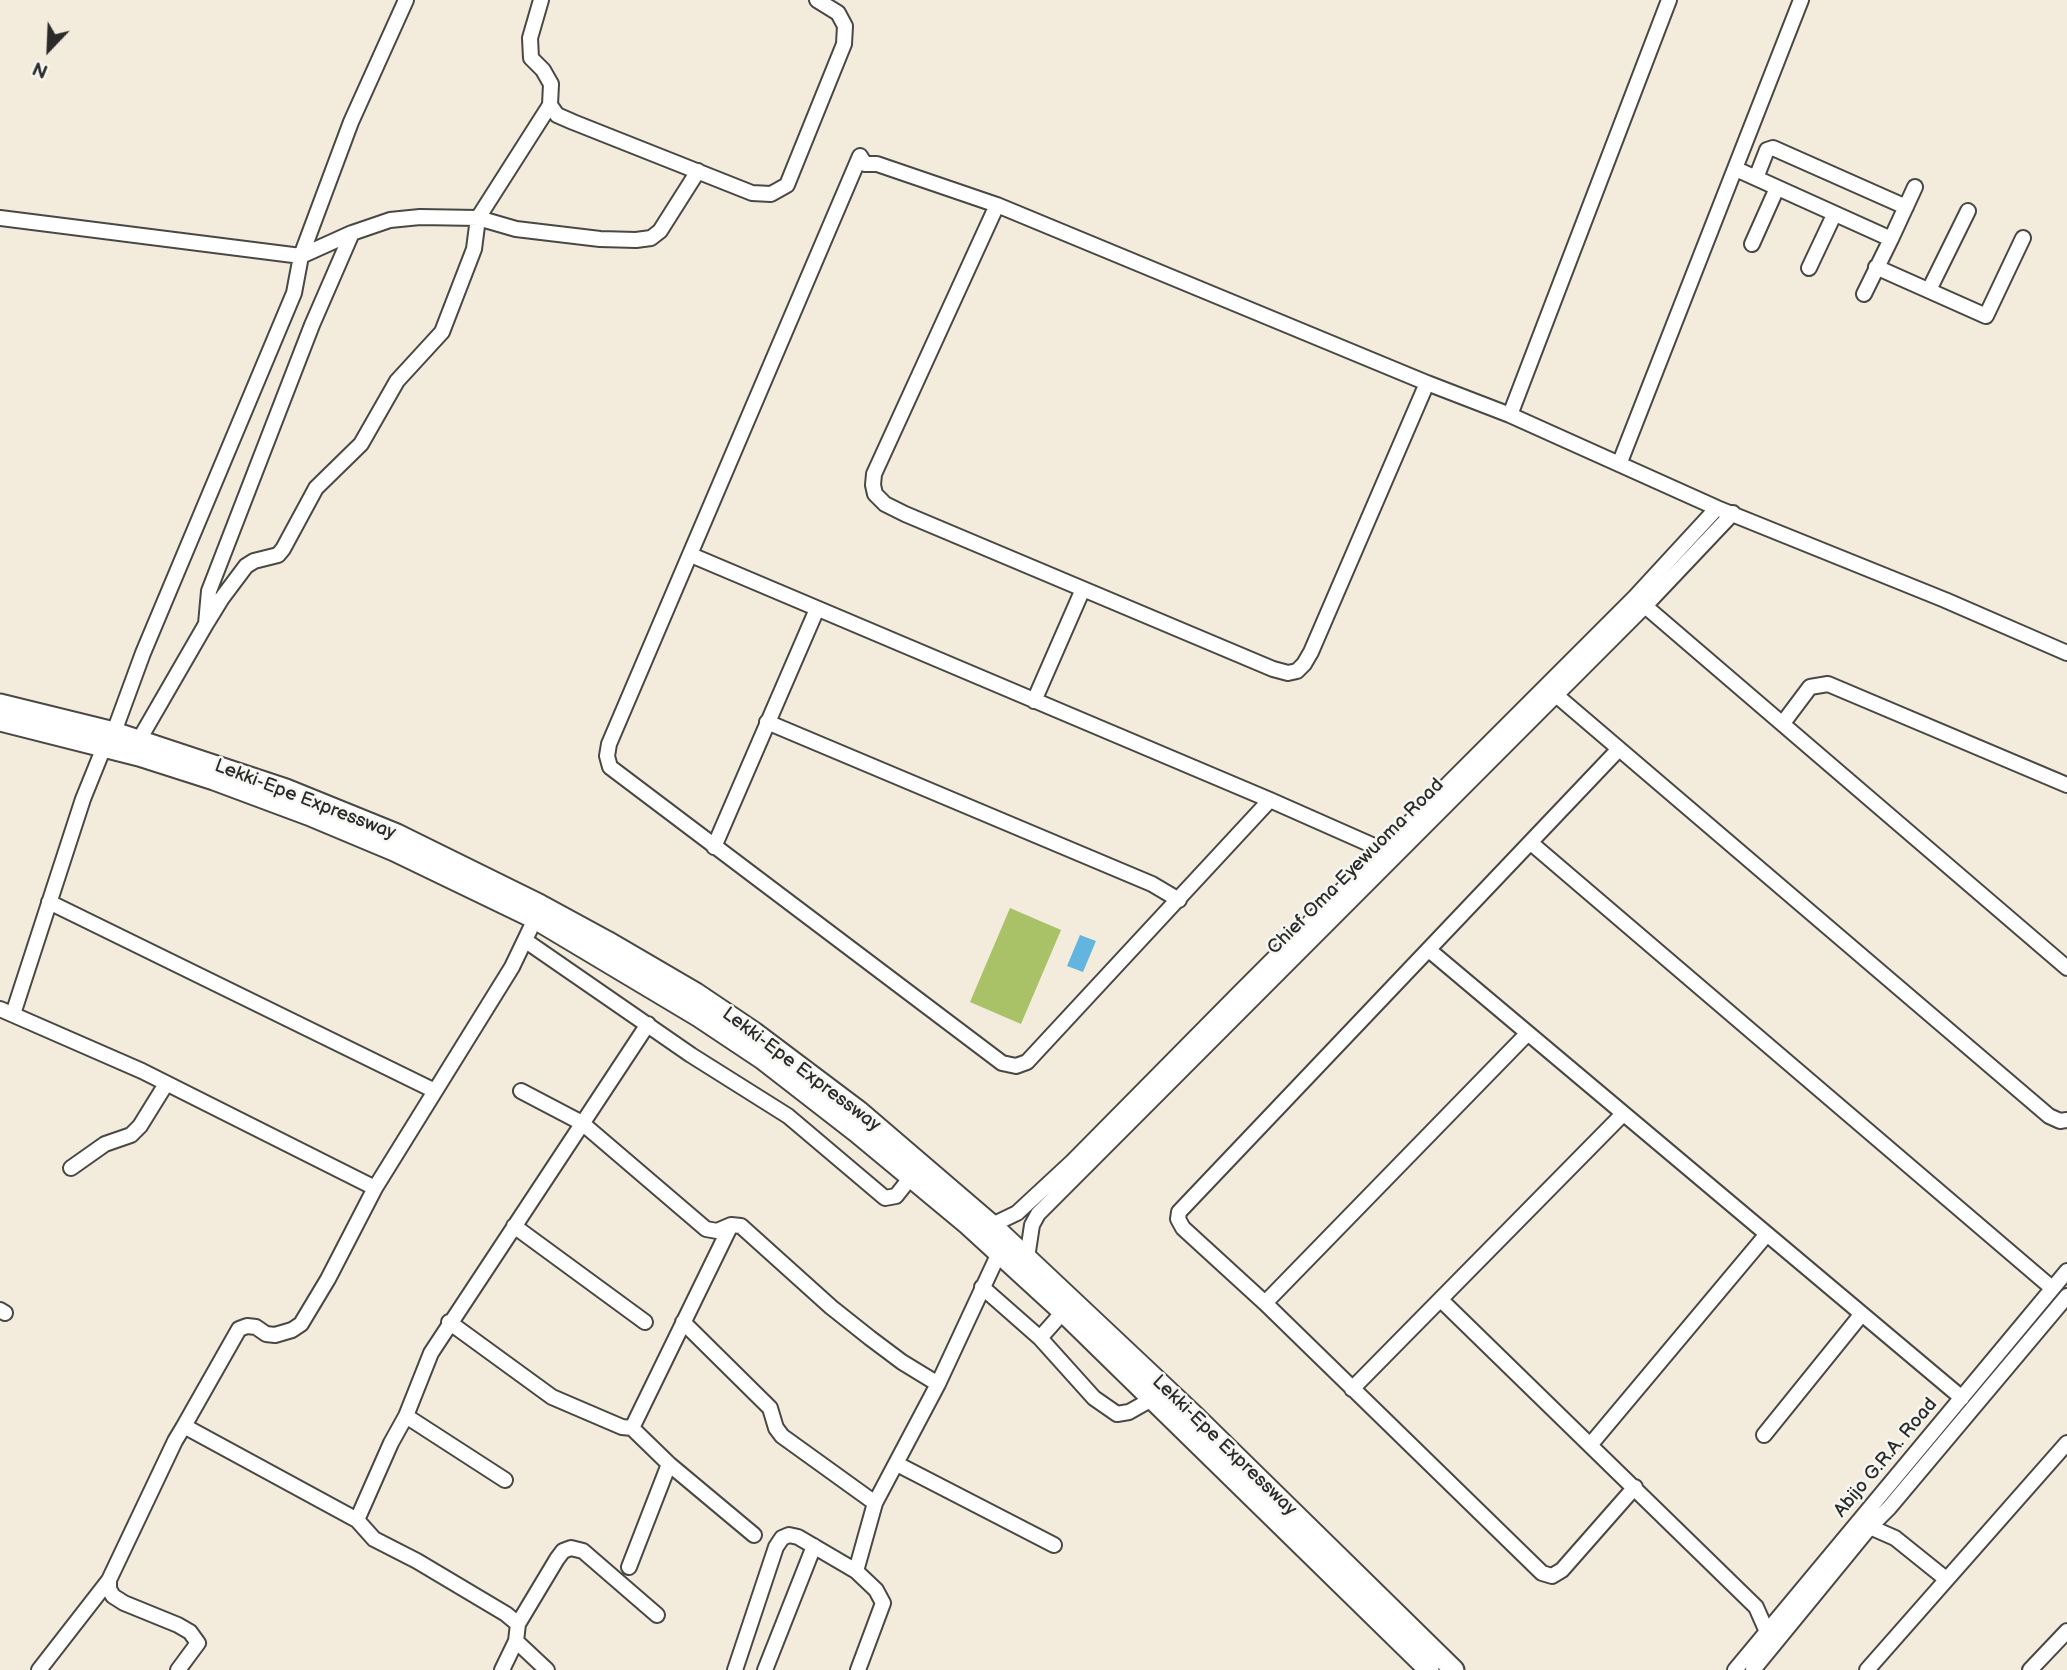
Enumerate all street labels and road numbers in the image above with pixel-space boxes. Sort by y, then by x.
street label: Lekki-Epe Expressway [211,755,399,845]
street label: Chief Oma Eyewuoma Road [1263,774,1449,960]
street label: Lekki-Epe Expressway [717,1003,885,1137]
street label: Lekki-Epe Expressway [1147,1371,1301,1521]
street label: Abijo G.R.A. Road [1830,1394,1942,1522]

